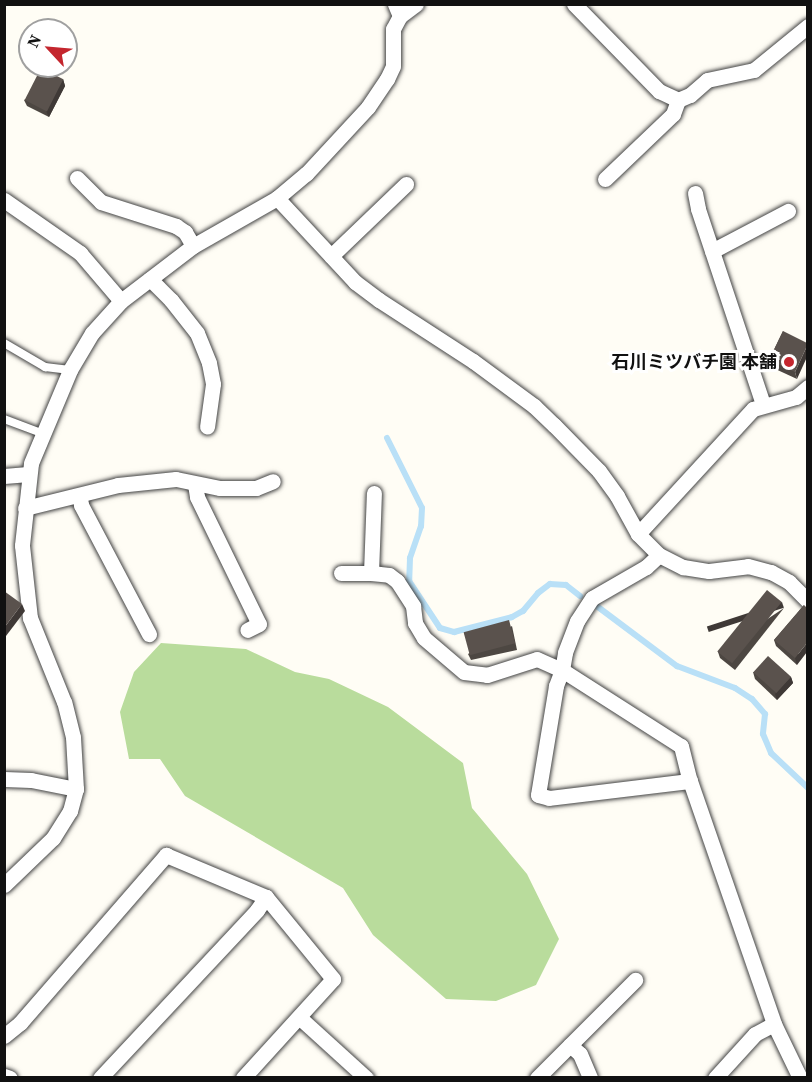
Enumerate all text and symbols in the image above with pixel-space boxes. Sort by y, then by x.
north arrow [18,18,78,78]
text: N [21,31,46,51]
place label: 石川ミツバチ園 本舗 [611,351,777,373]
marker: 石川ミツバチ園 本舗 [782,355,796,369]

